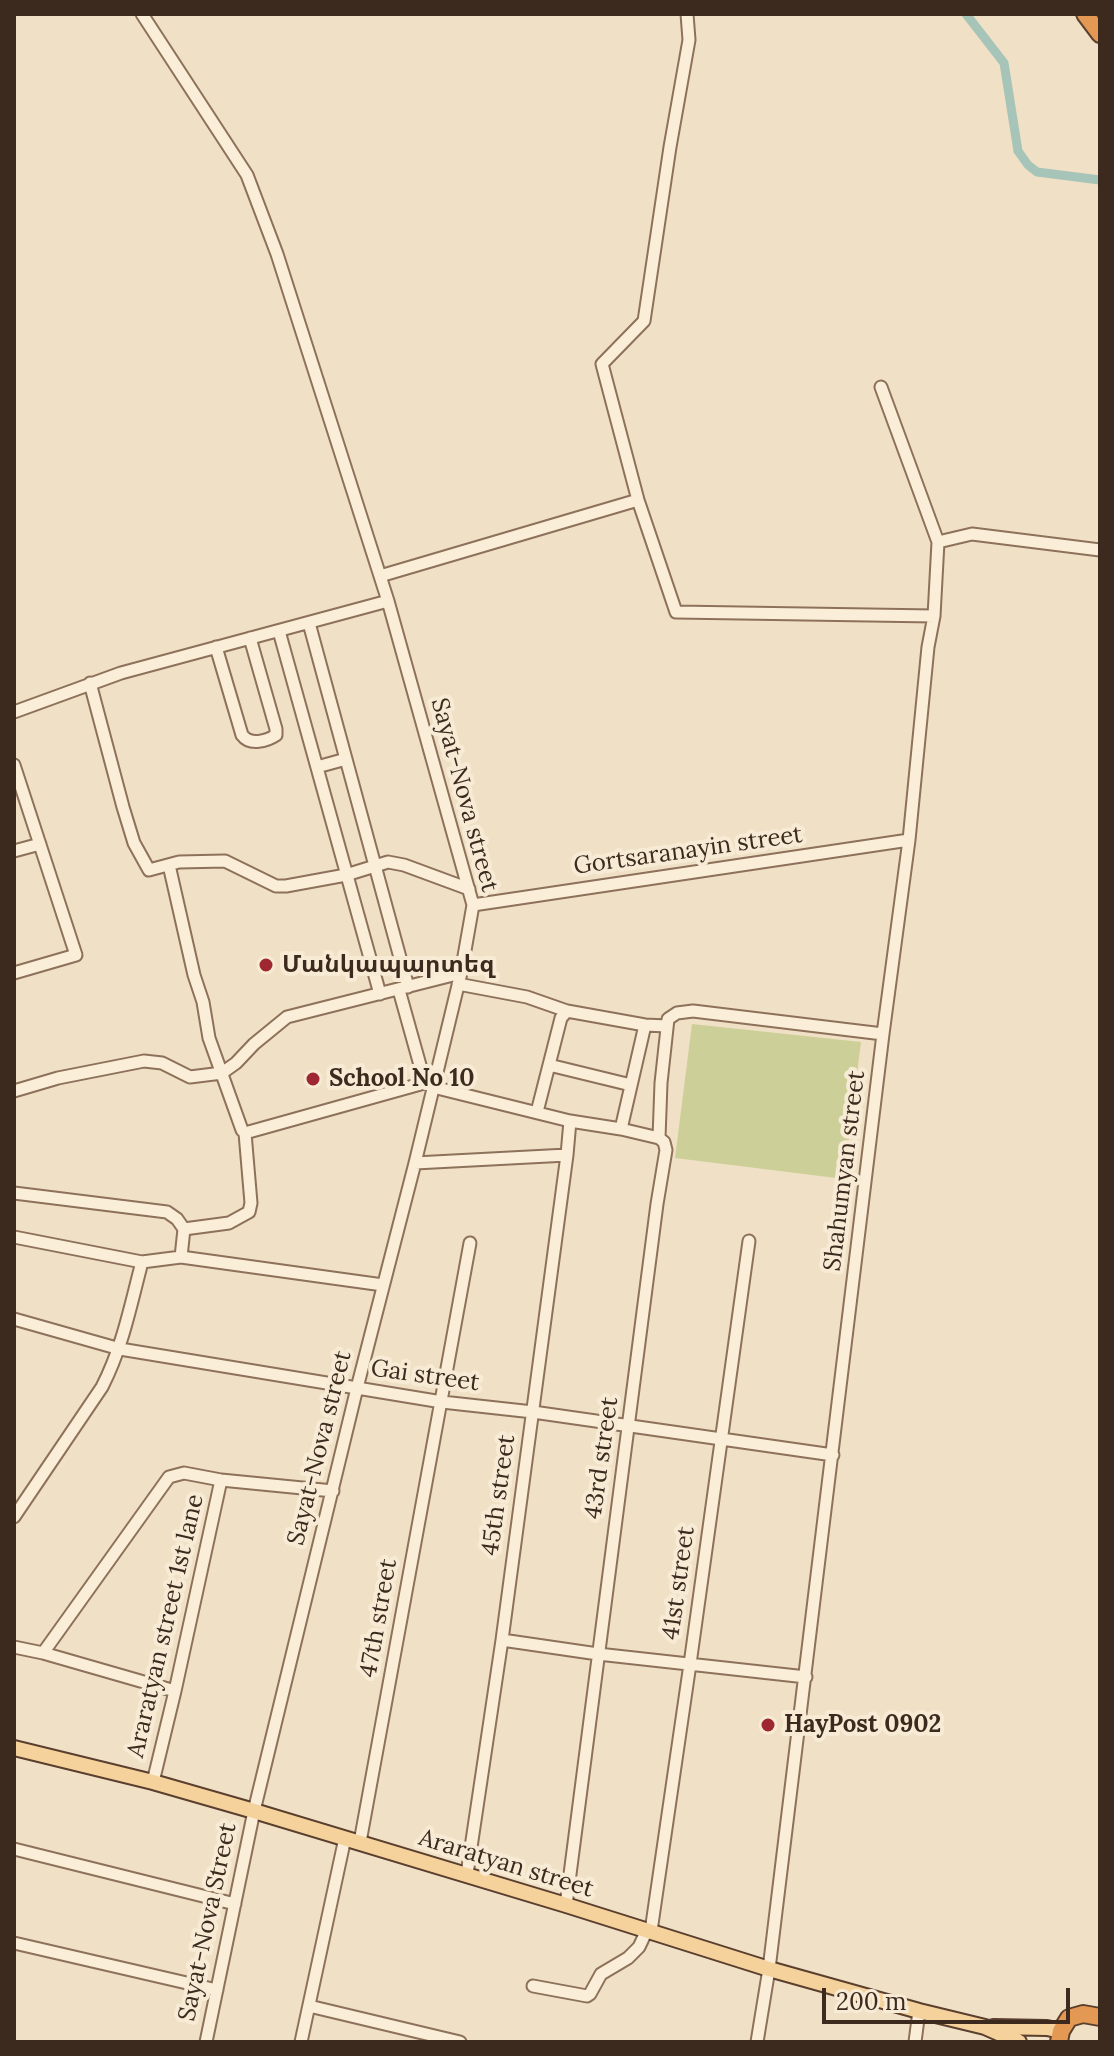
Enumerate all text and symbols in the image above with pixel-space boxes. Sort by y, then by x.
street label: Sayat-Nova street [424,695,504,895]
street label: Gortsaranayin street [572,821,804,881]
place label: Մանկապարտեզ [282,951,495,979]
marker: Մանկապարտեզ [257,956,275,974]
place label: School No 10 [329,1065,474,1093]
street label: Shahumyan street [818,1069,872,1273]
marker: School No 10 [304,1070,322,1088]
street label: Sayat-Nova street [282,1348,358,1548]
street label: Gai street [369,1354,481,1398]
street label: 43rd street [579,1395,625,1521]
street label: 45th street [476,1433,522,1557]
street label: Araratyan street 1st lane [122,1492,210,1760]
street label: 41st street [657,1525,701,1641]
street label: 47th street [354,1557,404,1679]
place label: HayPost 0902 [784,1711,941,1739]
marker: HayPost 0902 [759,1716,777,1734]
street label: Sayat-Nova Street [173,1820,243,2024]
street label: Araratyan street [415,1824,597,1904]
scale bar [826,1972,1074,2022]
text: 200 m [836,1986,906,2017]

